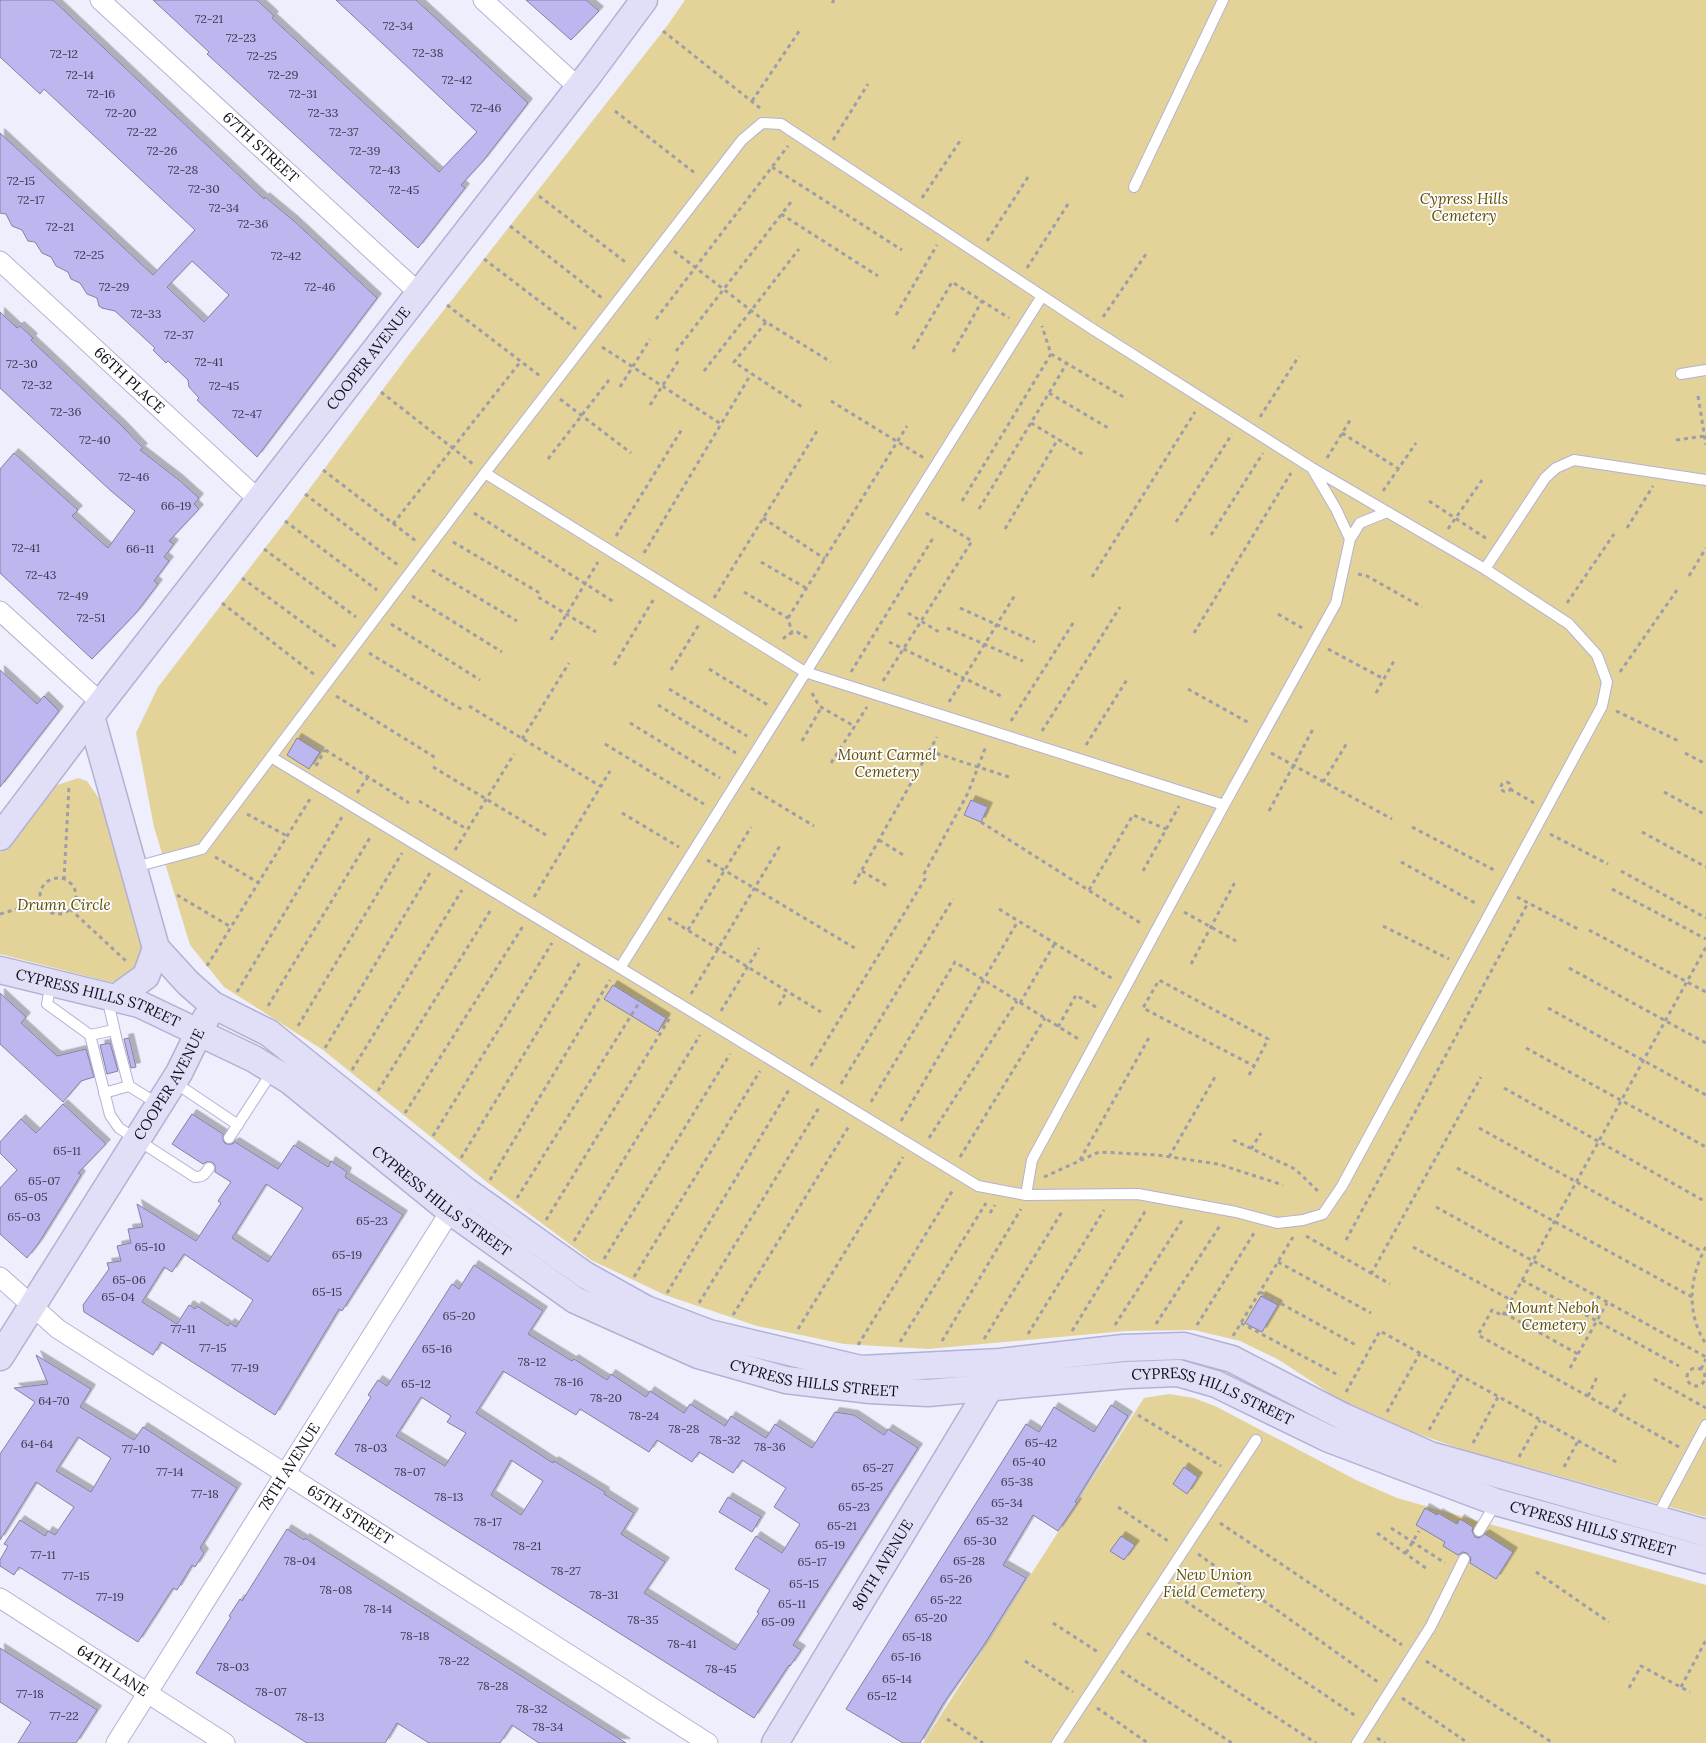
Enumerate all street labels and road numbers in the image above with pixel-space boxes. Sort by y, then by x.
street label: 67TH STREET [219,107,303,187]
street label: COOPER AVENUE [322,303,414,414]
street label: 66TH PLACE [90,343,169,417]
street label: CYPRESS HILLS STREET [14,964,184,1031]
street label: COOPER AVENUE [129,1025,208,1144]
street label: CYPRESS HILLS STREET [368,1141,515,1261]
street label: CYPRESS HILLS STREET [728,1354,899,1400]
street label: CYPRESS HILLS STREET [1131,1363,1297,1429]
street label: 78TH AVENUE [254,1419,324,1514]
street label: 65TH STREET [304,1480,397,1549]
street label: CYPRESS HILLS STREET [1508,1496,1678,1560]
street label: 80TH AVENUE [847,1516,917,1614]
street label: 64TH LANE [74,1640,152,1700]

